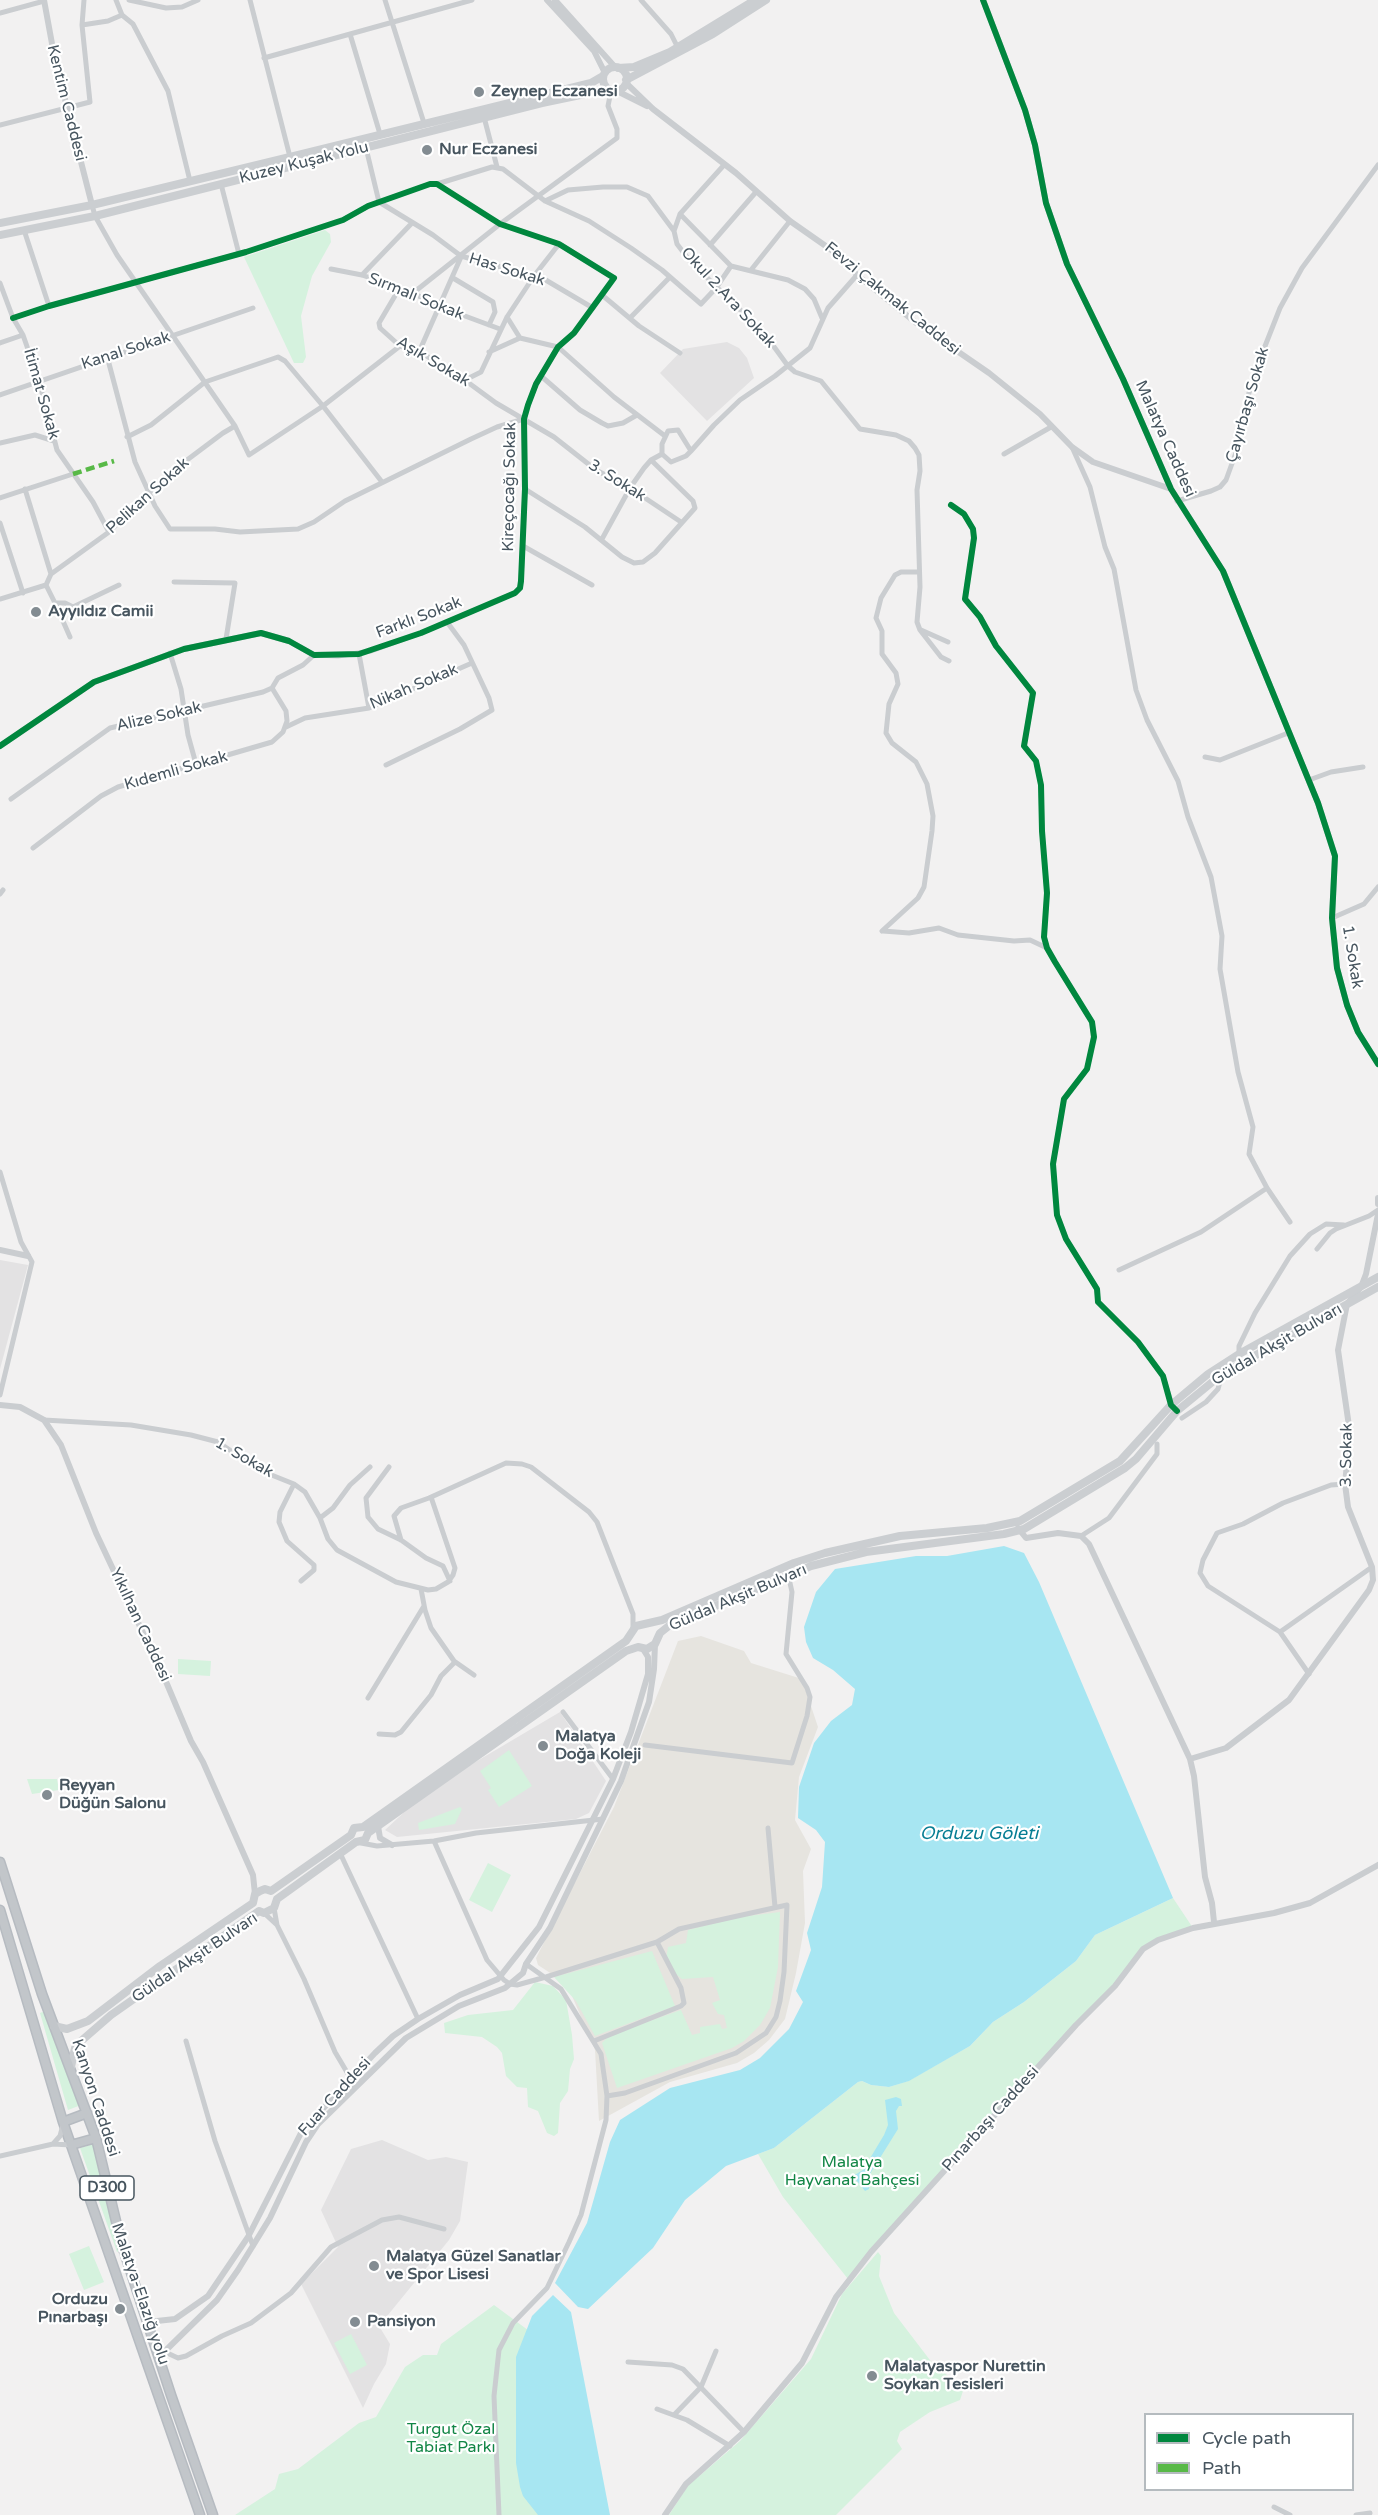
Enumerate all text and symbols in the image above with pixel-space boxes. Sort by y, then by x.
street label: Kentim Caddesi [42,43,90,163]
place label: Zeynep Eczanesi [491,82,618,102]
marker: Zeynep Eczanesi [472,85,486,99]
street label: Kuzey Kuşak Yolu [237,138,371,188]
place label: Nur Eczanesi [439,140,538,160]
marker: Nur Eczanesi [420,143,434,157]
street label: Fevzi Çakmak Caddesi [820,238,964,360]
street label: Okul 2.Ara Sokak [676,244,780,352]
street label: Has Sokak [467,249,547,291]
street label: Sırmalı Sokak [365,269,467,325]
street label: Kanal Sokak [79,328,173,374]
street label: Aşık Sokak [393,333,473,391]
street label: Çayırbaşı Sokak [1222,345,1274,465]
street label: İtimat Sokak [19,346,63,442]
street label: Malatya Caddesi [1131,378,1199,500]
street label: Kireçocağı Sokak [499,422,521,552]
street label: Pelikan Sokak [103,454,193,538]
street label: 3. Sokak [585,456,649,506]
street label: Farklı Sokak [373,593,465,643]
place label: Ayyıldız Camii [48,602,153,622]
marker: Ayyıldız Camii [29,605,43,619]
street label: Nikah Sokak [367,660,461,714]
street label: Alize Sokak [115,698,203,736]
street label: Kıdemli Sokak [122,747,230,795]
street label: 1. Sokak [1337,924,1367,990]
street label: Güldal Akşit Bulvarı [1208,1300,1346,1390]
street label: 3. Sokak [1337,1423,1357,1487]
street label: 1. Sokak [211,1434,277,1482]
street label: Güldal Akşit Bulvarı [666,1560,810,1636]
street label: Yıkılhan Caddesi [105,1565,175,1685]
place label: Malatya Doğa Koleji [555,1727,641,1765]
marker: Malatya Doğa Koleji [536,1739,550,1753]
place label: Reyyan Düğün Salonu [59,1776,166,1814]
marker: Reyyan Düğün Salonu [40,1788,54,1802]
water label: Orduzu Göleti [920,1823,1038,1845]
street label: Güldal Akşit Bulvarı [128,1909,262,2007]
street label: Kanyon Caddesi [67,2037,123,2159]
street label: Fuar Caddesi [295,2054,375,2140]
street label: Pınarbaşı Caddesi [939,2062,1043,2176]
park label: Malatya Hayvanat Bahçesi [785,2153,919,2191]
road number: D300 [80,2176,134,2200]
street label: Malatya-Elazığ yolu [107,2221,173,2367]
place label: Malatya Güzel Sanatlar ve Spor Lisesi [386,2247,561,2285]
marker: Malatya Güzel Sanatlar ve Spor Lisesi [367,2259,381,2273]
place label: Orduzu Pınarbaşı [38,2290,108,2328]
marker: Orduzu Pınarbaşı [113,2302,127,2316]
place label: Pansiyon [367,2312,436,2332]
marker: Pansiyon [348,2315,362,2329]
place label: Malatyaspor Nurettin Soykan Tesisleri [884,2357,1046,2395]
marker: Malatyaspor Nurettin Soykan Tesisleri [865,2369,879,2383]
legend [1144,2413,1354,2491]
park label: Turgut Özal Tabiat Parkı [407,2420,495,2458]
text: Cycle path [1202,2427,1291,2449]
text: Path [1202,2457,1241,2479]

